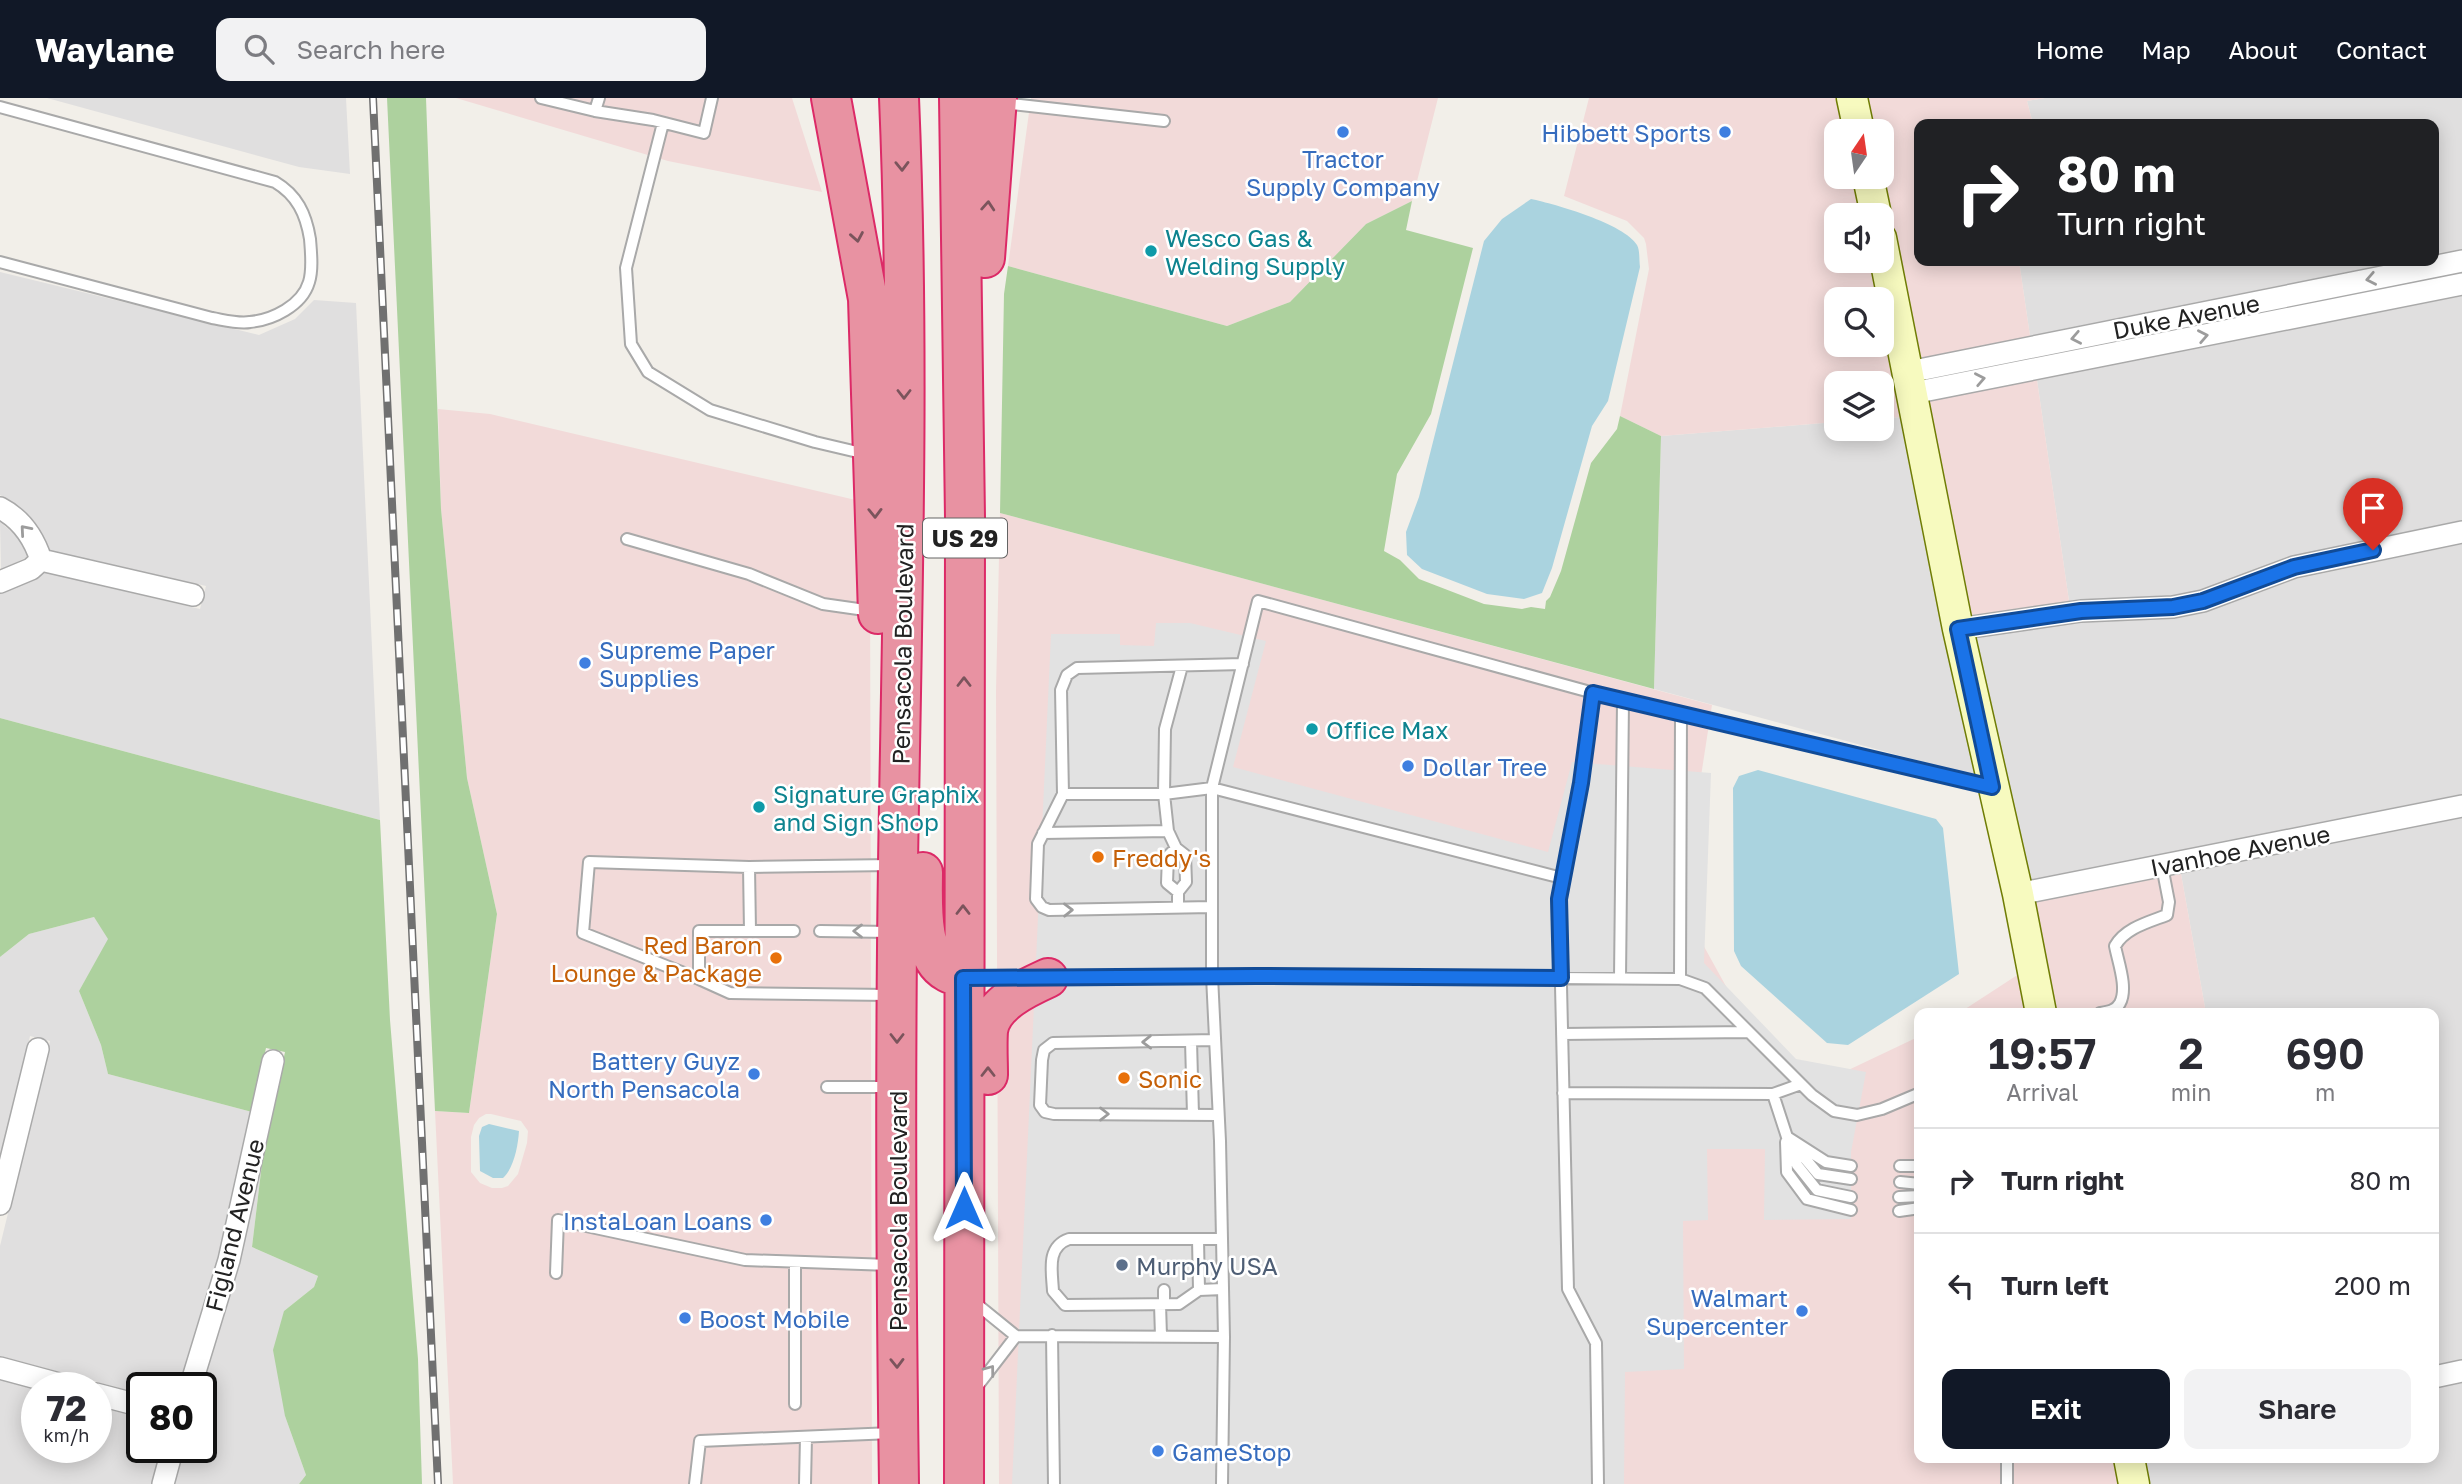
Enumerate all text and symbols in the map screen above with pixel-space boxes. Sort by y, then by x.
search box [216,18,706,81]
text: Waylane [35,30,174,69]
icon: search [240,30,278,68]
text: Search here [296,34,445,65]
text: Home [2036,35,2104,64]
text: Map [2142,35,2191,64]
text: About [2229,35,2298,64]
text: Contact [2336,35,2427,64]
place label: Hibbett Sports [1541,118,1711,147]
north arrow [1824,119,1894,189]
map controls [1824,119,1894,441]
marker: Tractor Supply Company [1335,124,1351,140]
marker: Hibbett Sports [1717,124,1733,140]
place label: Tractor Supply Company [1246,144,1440,201]
text: 80 m [2057,144,2175,203]
icon: right [1942,147,2033,238]
one-way arrow [894,161,909,172]
one-way arrow [981,200,996,211]
button: sound [1824,203,1894,273]
text: Turn right [2057,204,2206,242]
place label: Wesco Gas & Welding Supply [1165,223,1345,280]
one-way arrow [849,232,864,243]
marker: Wesco Gas & Welding Supply [1143,243,1159,259]
one-way arrow [2365,271,2377,286]
button: search [1824,287,1894,357]
street label: Duke Avenue [2110,288,2262,344]
one-way arrow [2197,329,2209,344]
one-way arrow [2070,330,2082,345]
button: layers [1824,371,1894,441]
one-way arrow [1974,373,1986,388]
one-way arrow [896,389,912,399]
pin [2343,478,2403,550]
icon: arrive [2354,489,2392,527]
one-way arrow [867,508,883,519]
road number: US 29 [923,518,1007,558]
street label: Pensacola Boulevard [885,523,919,765]
one-way arrow [21,526,33,539]
place label: Supreme Paper Supplies [599,635,775,692]
marker: Supreme Paper Supplies [577,655,593,671]
one-way arrow [956,676,972,687]
place label: Office Max [1326,715,1448,744]
marker: Office Max [1304,721,1320,737]
place label: Dollar Tree [1422,752,1547,781]
marker: Dollar Tree [1400,758,1416,774]
place label: Signature Graphix and Sign Shop [773,779,980,836]
marker: Signature Graphix and Sign Shop [751,799,767,815]
street label: Ivanhoe Avenue [2148,818,2332,882]
place label: Freddy's [1112,843,1211,872]
marker: Freddy's [1090,849,1106,865]
one-way arrow [1063,902,1074,918]
one-way arrow [955,904,971,914]
one-way arrow [853,923,863,939]
place label: Red Baron Lounge & Package [550,930,762,987]
marker: Red Baron Lounge & Package [768,950,784,966]
text: 19:57 [1988,1028,2096,1078]
text: 2 [2178,1028,2204,1078]
text: 690 [2286,1028,2365,1078]
one-way arrow [889,1033,905,1043]
one-way arrow [1141,1034,1152,1049]
place label: Battery Guyz North Pensacola [548,1046,740,1103]
place label: Sonic [1138,1064,1202,1093]
marker: Battery Guyz North Pensacola [746,1066,762,1082]
one-way arrow [980,1066,996,1077]
marker: Sonic [1116,1070,1132,1086]
text: Arrival [2006,1078,2078,1106]
text: min [2171,1078,2211,1106]
text: m [2315,1078,2335,1106]
street label: Pensacola Boulevard [883,1090,912,1332]
one-way arrow [1099,1106,1109,1122]
street label: Figland Avenue [199,1136,269,1314]
icon: right [1942,1162,1980,1200]
text: Turn right [2001,1165,2124,1196]
text: 80 m [2350,1165,2411,1196]
position arrow [927,1171,1001,1245]
place label: InstaLoan Loans [563,1206,752,1235]
marker: InstaLoan Loans [758,1212,774,1228]
place label: Murphy USA [1136,1251,1278,1280]
marker: Murphy USA [1114,1257,1130,1273]
icon: left [1942,1267,1980,1305]
text: Turn left [2001,1270,2109,1301]
text: 200 m [2334,1270,2411,1301]
place label: Walmart Supercenter [1646,1283,1788,1340]
marker: Walmart Supercenter [1794,1303,1810,1319]
place label: Boost Mobile [699,1304,850,1333]
marker: Boost Mobile [677,1310,693,1326]
one-way arrow [889,1358,905,1369]
one-way arrow [982,1365,995,1378]
button: Exit [1942,1369,2170,1449]
button: Share [2184,1369,2411,1449]
speed limit sign: 80 [126,1372,217,1463]
text: 72 [46,1387,87,1429]
text: km/h [44,1424,89,1446]
place label: GameStop [1172,1437,1291,1466]
marker: GameStop [1150,1443,1166,1459]

